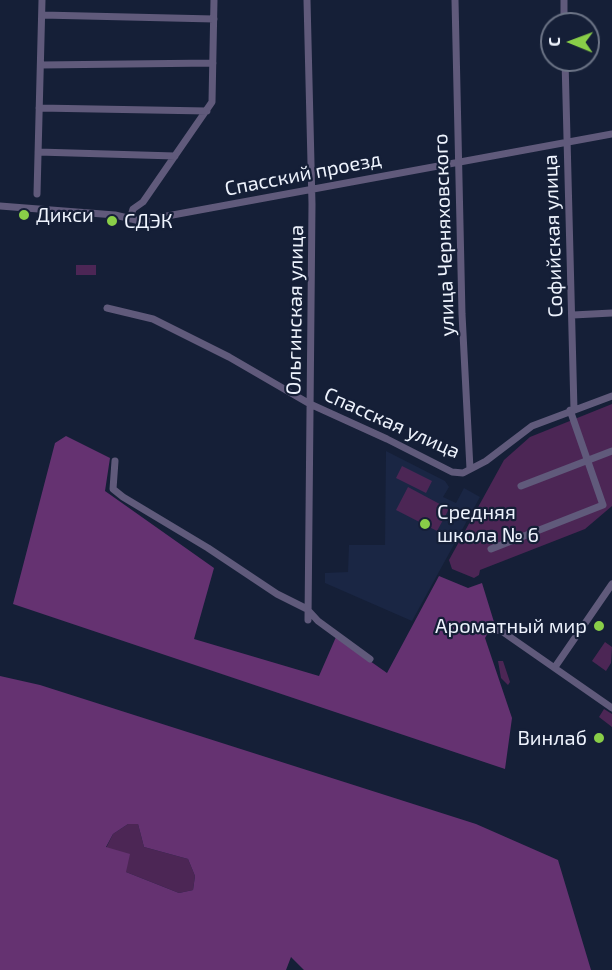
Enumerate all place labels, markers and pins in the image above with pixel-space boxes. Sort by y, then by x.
place label: Дикси [36,203,94,227]
marker: Дикси [17,208,31,222]
place label: СДЭК [124,209,173,233]
marker: СДЭК [105,214,119,228]
place label: Средняя школа № 6 [437,500,539,547]
marker: Средняя школа № 6 [418,517,432,531]
place label: Ароматный мир [435,614,587,638]
marker: Ароматный мир [592,619,606,633]
place label: Винлаб [517,726,587,750]
marker: Винлаб [592,731,606,745]

